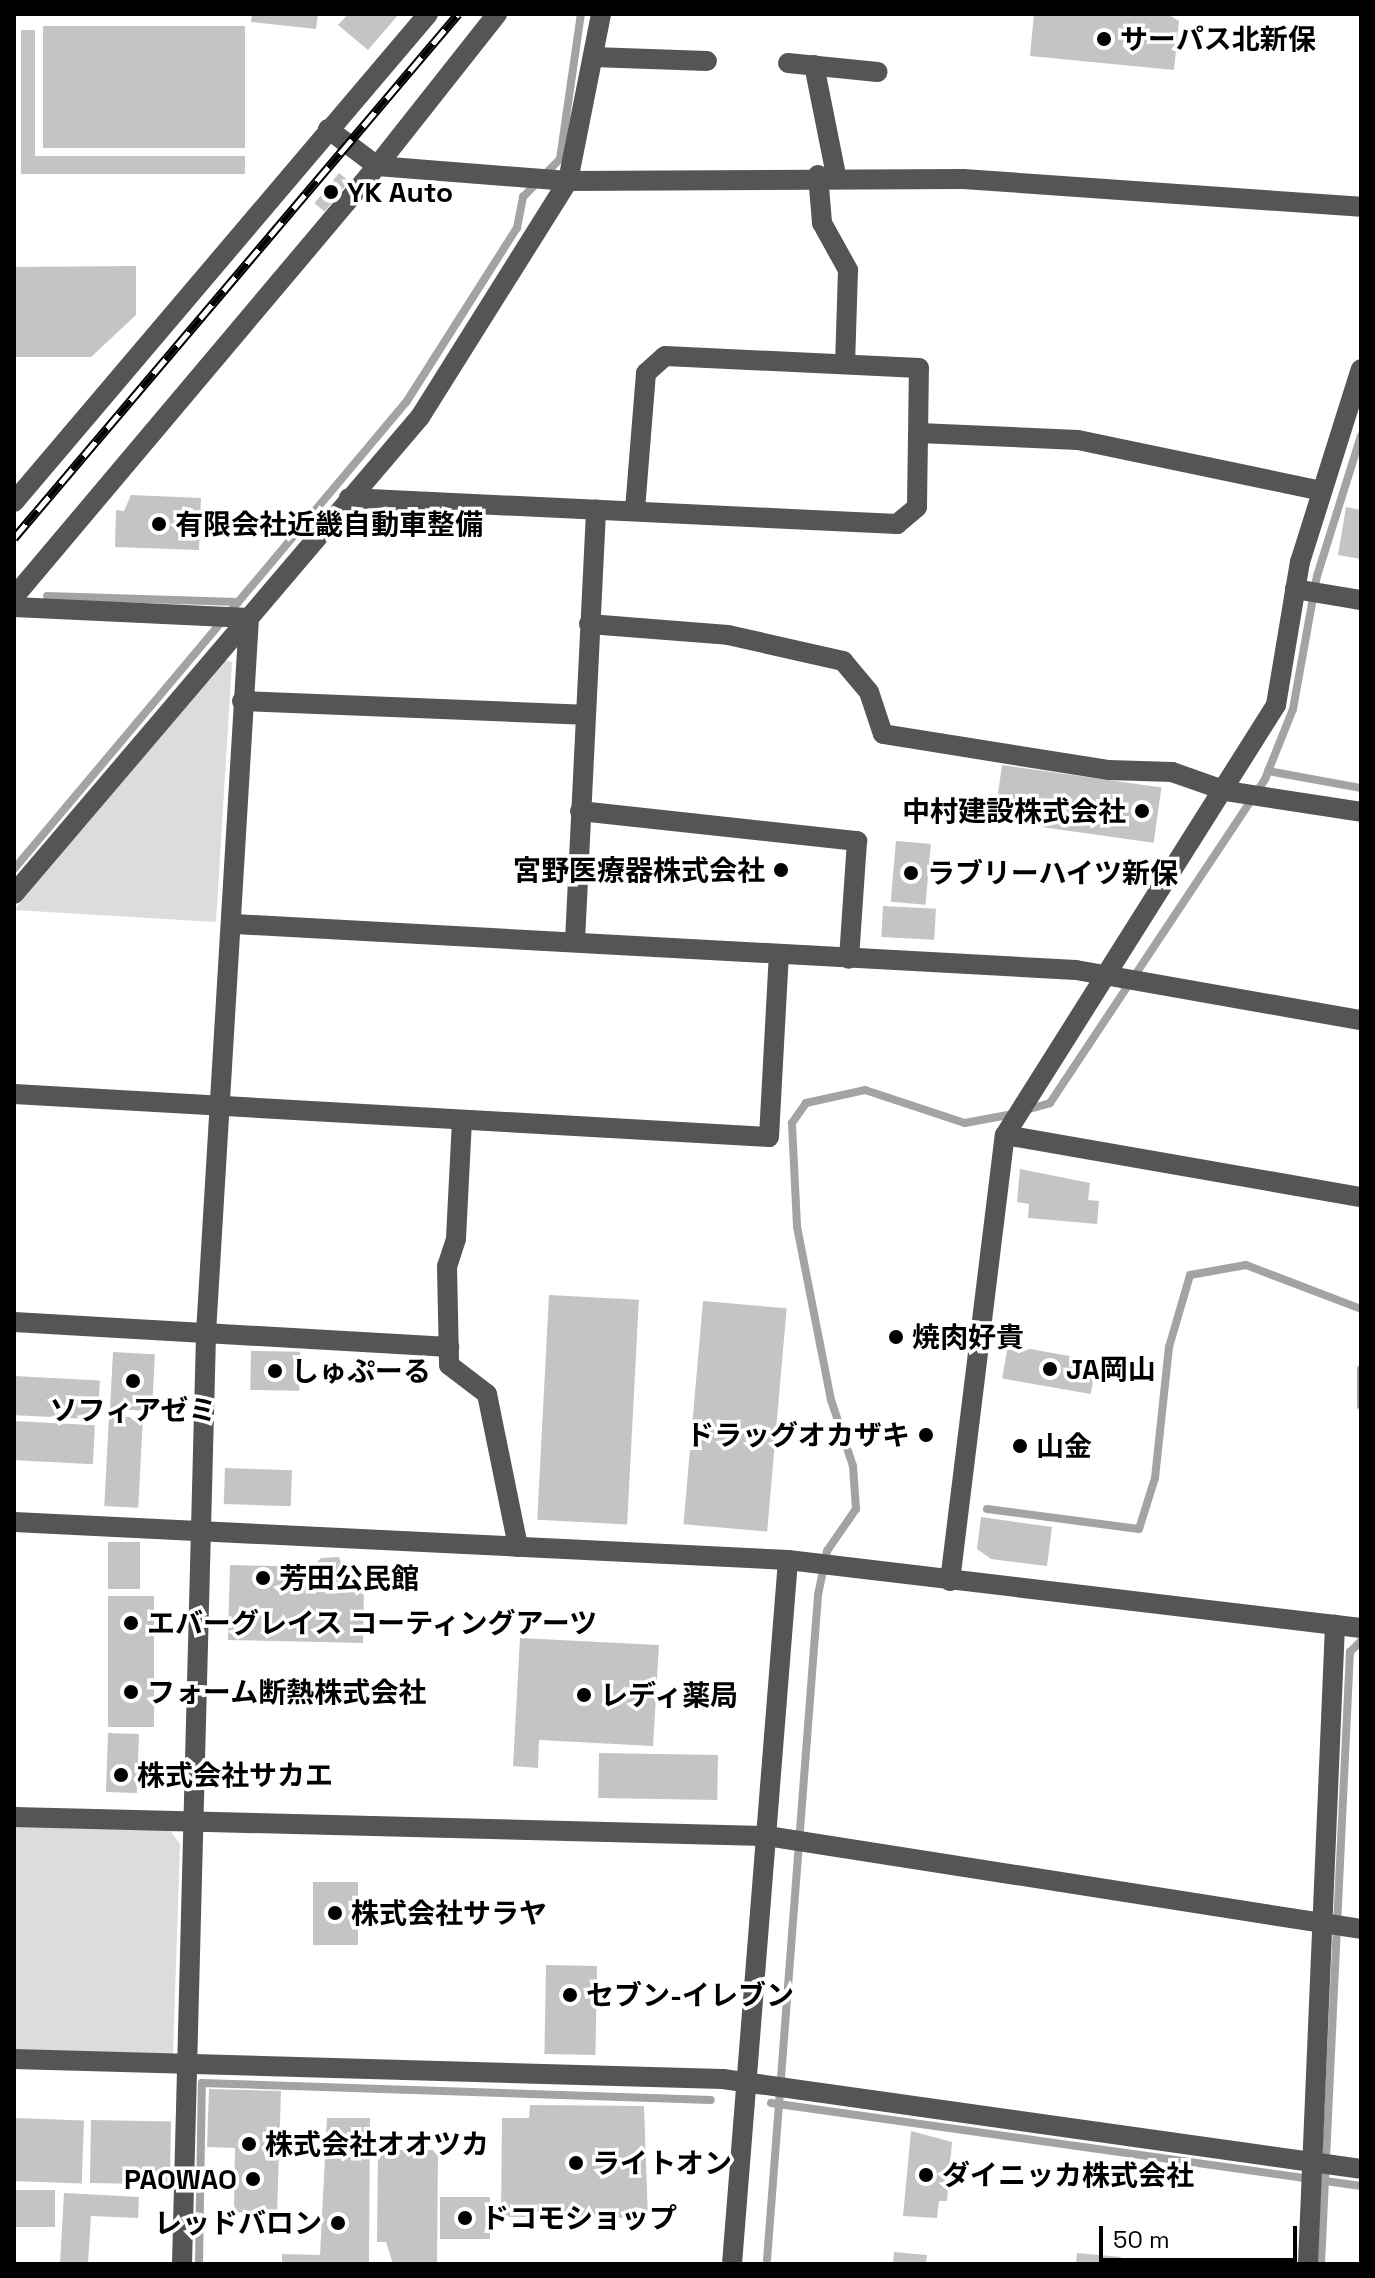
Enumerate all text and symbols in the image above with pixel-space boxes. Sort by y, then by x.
place label: サーパス北新保 [1120,22,1316,56]
marker: サーパス北新保 [1095,30,1113,48]
place label: YK Auto [347,175,454,209]
marker: YK Auto [322,183,340,201]
place label: 有限会社近畿自動車整備 [175,507,483,541]
marker: 有限会社近畿自動車整備 [150,515,168,533]
place label: 中村建設株式会社 [902,794,1126,828]
marker: 中村建設株式会社 [1133,802,1151,820]
place label: 宮野医療器株式会社 [513,853,765,887]
place label: ラブリーハイツ新保 [927,856,1179,890]
marker: 宮野医療器株式会社 [772,861,790,879]
marker: ラブリーハイツ新保 [902,864,920,882]
place label: 焼肉好貴 [912,1320,1024,1354]
marker: 焼肉好貴 [887,1328,905,1346]
place label: JA岡山 [1066,1352,1156,1386]
place label: しゅぷーる [291,1354,431,1388]
marker: JA岡山 [1041,1360,1059,1378]
marker: しゅぷーる [266,1362,284,1380]
marker: ソフィアゼミ [124,1372,142,1390]
place label: ソフィアゼミ [49,1393,217,1427]
place label: ドラッグオカザキ [686,1418,910,1452]
marker: ドラッグオカザキ [917,1426,935,1444]
place label: 山金 [1036,1429,1092,1463]
marker: 山金 [1011,1437,1029,1455]
place label: 芳田公民館 [279,1561,419,1595]
marker: 芳田公民館 [254,1569,272,1587]
place label: エバーグレイス コーティングアーツ [147,1606,600,1640]
marker: エバーグレイス コーティングアーツ [122,1614,140,1632]
place label: フォーム断熱株式会社 [147,1675,427,1709]
place label: レディ薬局 [600,1678,740,1712]
marker: フォーム断熱株式会社 [122,1683,140,1701]
marker: レディ薬局 [575,1686,593,1704]
place label: 株式会社サカエ [137,1758,333,1792]
marker: 株式会社サカエ [112,1766,130,1784]
place label: 株式会社サラヤ [351,1896,547,1930]
marker: 株式会社サラヤ [326,1904,344,1922]
place label: セブン-イレブン [586,1978,794,2012]
marker: セブン-イレブン [561,1986,579,2004]
place label: 株式会社オオツカ [265,2127,489,2161]
marker: 株式会社オオツカ [240,2135,258,2153]
place label: ライトオン [592,2146,732,2180]
marker: ライトオン [567,2154,585,2172]
place label: ダイニッカ株式会社 [942,2158,1194,2192]
place label: PAOWAO [124,2162,237,2196]
marker: ダイニッカ株式会社 [917,2166,935,2184]
marker: PAOWAO [244,2170,262,2188]
place label: ドコモショップ [481,2201,677,2235]
place label: レッドバロン [154,2206,322,2240]
marker: ドコモショップ [456,2209,474,2227]
scale bar [1103,2210,1301,2260]
marker: レッドバロン [329,2214,347,2232]
text: 50 m [1113,2224,1170,2255]

